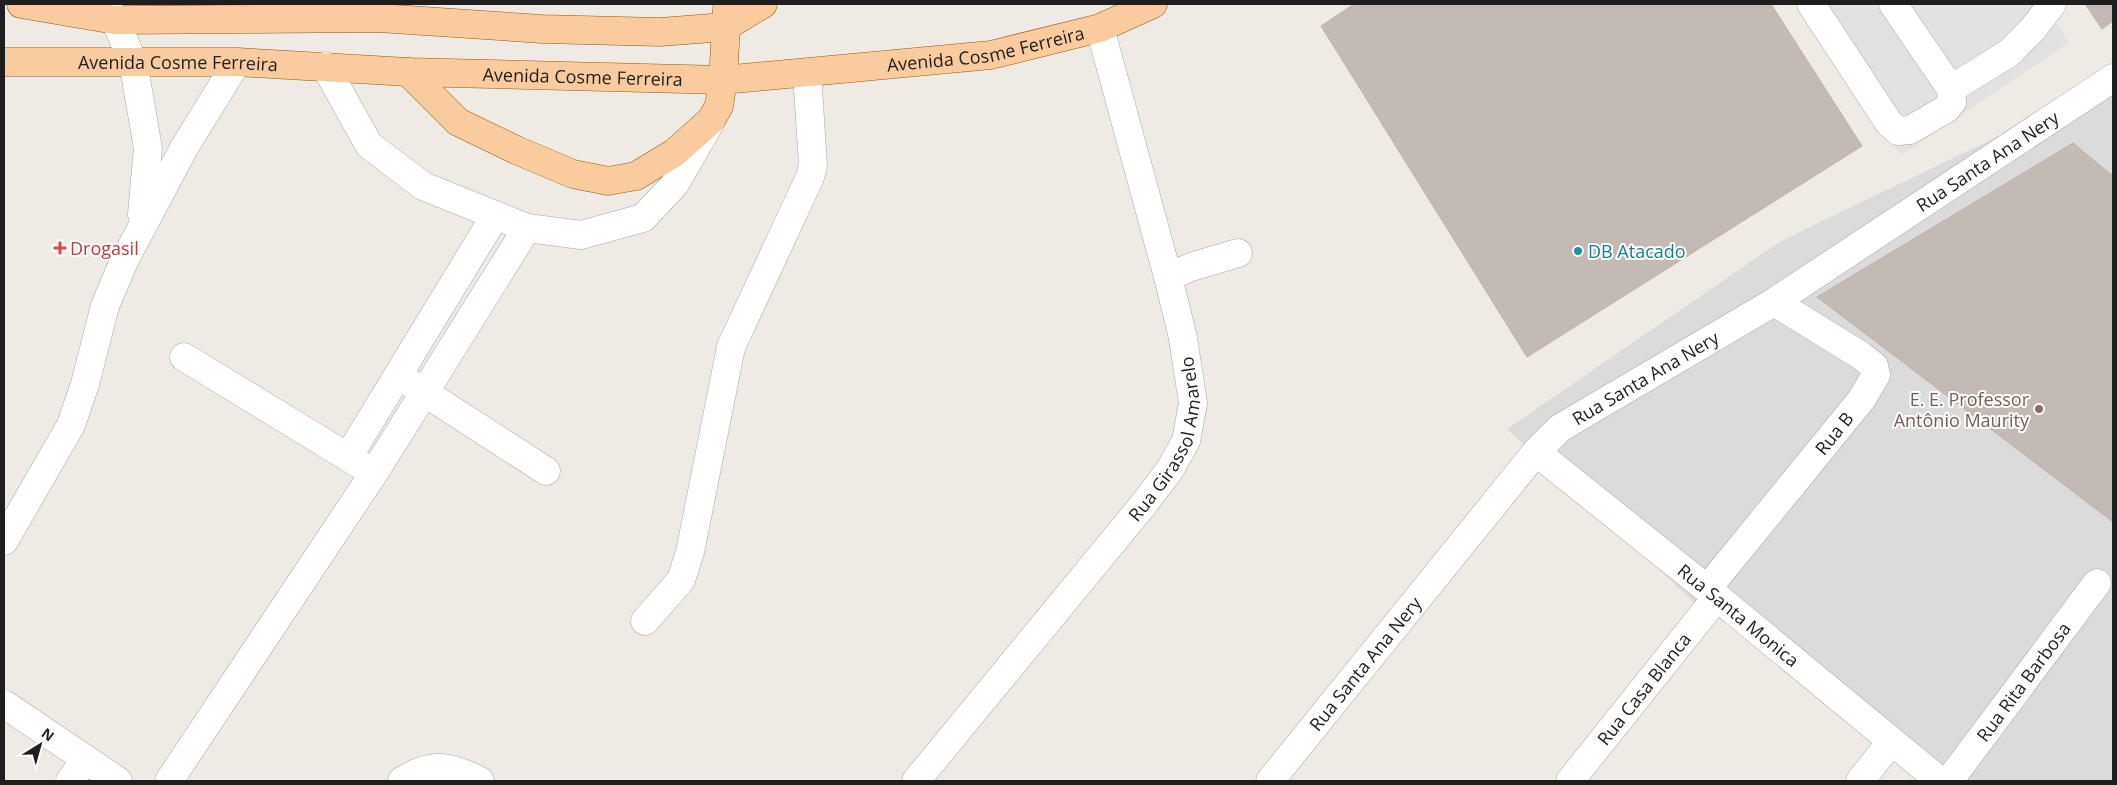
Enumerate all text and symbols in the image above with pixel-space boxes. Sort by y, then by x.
street label: Avenida Cosme Ferreira [886,20,1087,77]
street label: Avenida Cosme Ferreira [78,50,279,76]
street label: Avenida Cosme Ferreira [482,62,683,91]
street label: Rua Santa Ana Nery [1911,105,2064,217]
place label: Drogasil [70,236,139,260]
place label: DB Atacado [1588,239,1686,263]
marker: Drogasil [54,242,66,254]
marker: DB Atacado [1572,245,1584,257]
street label: Rua Santa Ana Nery [1568,325,1724,430]
street label: Rua Girassol Amarelo [1123,355,1206,526]
place label: E. E. Professor Antônio Maurity [1894,387,2030,432]
marker: E. E. Professor Antônio Maurity [2033,403,2045,415]
street label: Rua B [1809,407,1859,460]
street label: Rua Santa Monica [1673,558,1804,672]
street label: Rua Santa Ana Nery [1303,591,1427,736]
street label: Rua Rita Barbosa [1971,617,2076,746]
street label: Rua Casa Blanca [1591,628,1696,750]
north arrow [15,720,65,770]
text: N [38,723,58,745]

